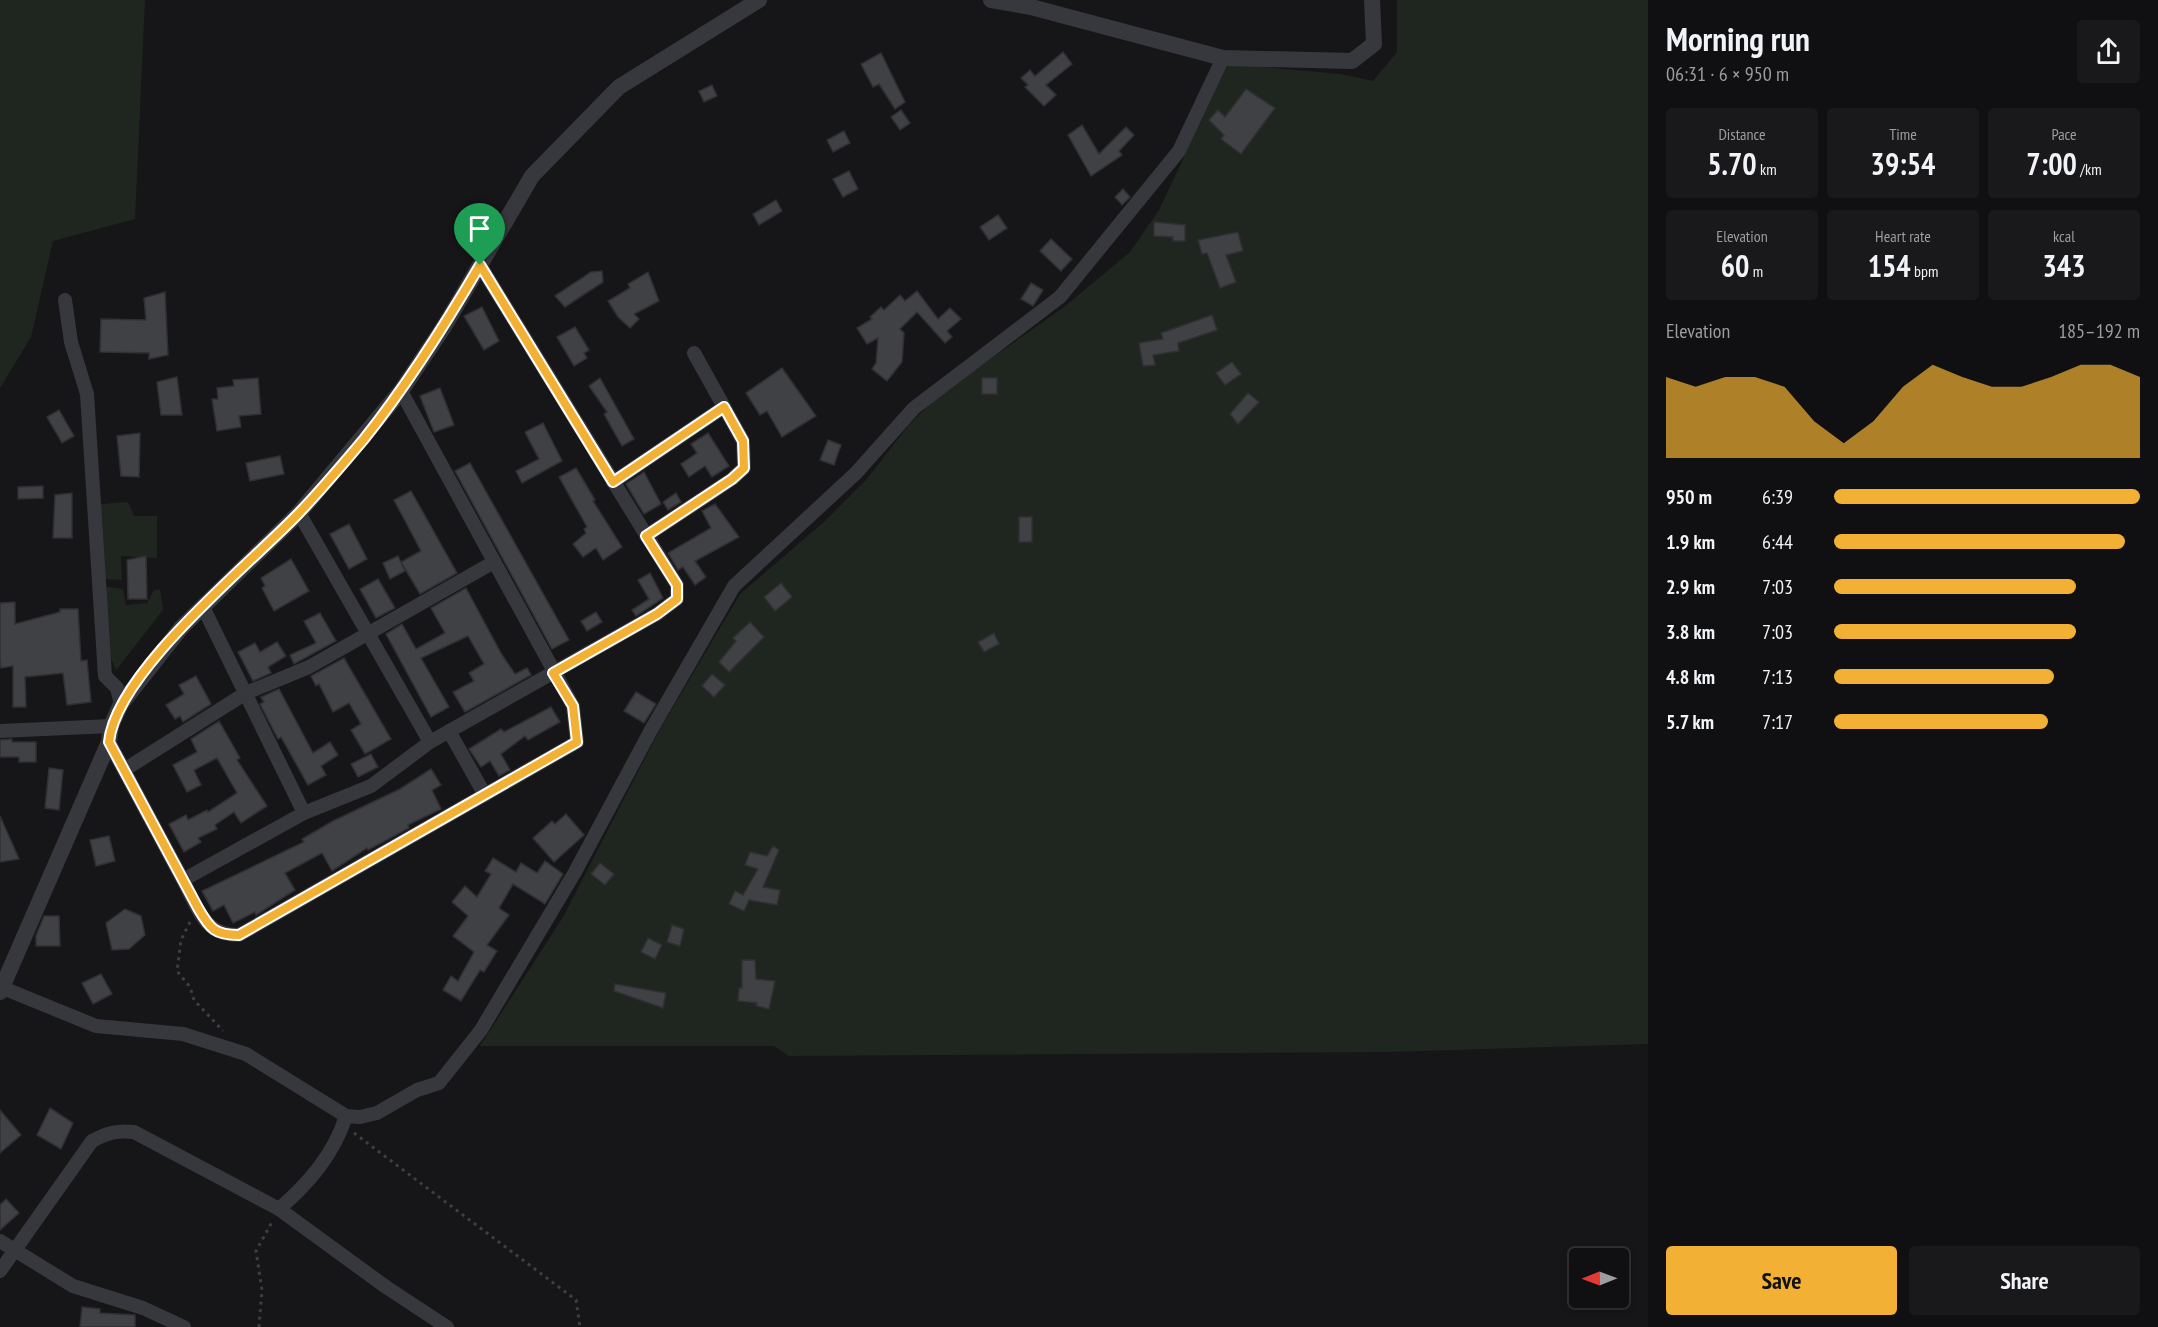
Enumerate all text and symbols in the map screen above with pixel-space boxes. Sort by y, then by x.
text: Morning run [1666,17,1810,60]
button: share [2077,20,2140,83]
text: 06:31 · 6 × 950 m [1666,61,1789,87]
text: Distance [1718,124,1766,144]
text: Time [1889,124,1917,144]
text: Pace [2051,124,2077,144]
text: 5.70 [1707,144,1757,183]
text: 39:54 [1871,144,1935,183]
text: 7:00 [2026,144,2077,183]
text: km [1757,159,1777,179]
text: /km [2077,159,2102,179]
pin [454,203,505,265]
icon: arrive [463,212,496,245]
text: Elevation [1716,226,1768,246]
text: Heart rate [1875,226,1931,246]
text: kcal [2053,226,2075,246]
text: 60 [1721,246,1749,285]
text: 154 [1868,246,1911,285]
text: 343 [2042,246,2086,285]
text: m [1749,261,1763,281]
text: bpm [1911,261,1938,281]
text: Elevation [1666,318,1730,344]
text: 185–192 m [2058,318,2140,344]
text: 950 m [1666,484,1712,510]
text: 6:39 [1762,484,1793,510]
text: 1.9 km [1666,529,1715,555]
text: 6:44 [1762,529,1793,555]
text: 2.9 km [1666,574,1715,600]
text: 7:03 [1762,574,1793,600]
text: 3.8 km [1666,619,1715,645]
text: 7:03 [1762,619,1793,645]
text: 4.8 km [1666,664,1715,690]
text: 7:13 [1762,664,1793,690]
text: 5.7 km [1666,709,1714,735]
text: 7:17 [1762,709,1793,735]
button: Save [1666,1246,1897,1315]
button: Share [1909,1246,2140,1315]
north arrow [1569,1248,1629,1308]
map controls [1569,1248,1629,1308]

